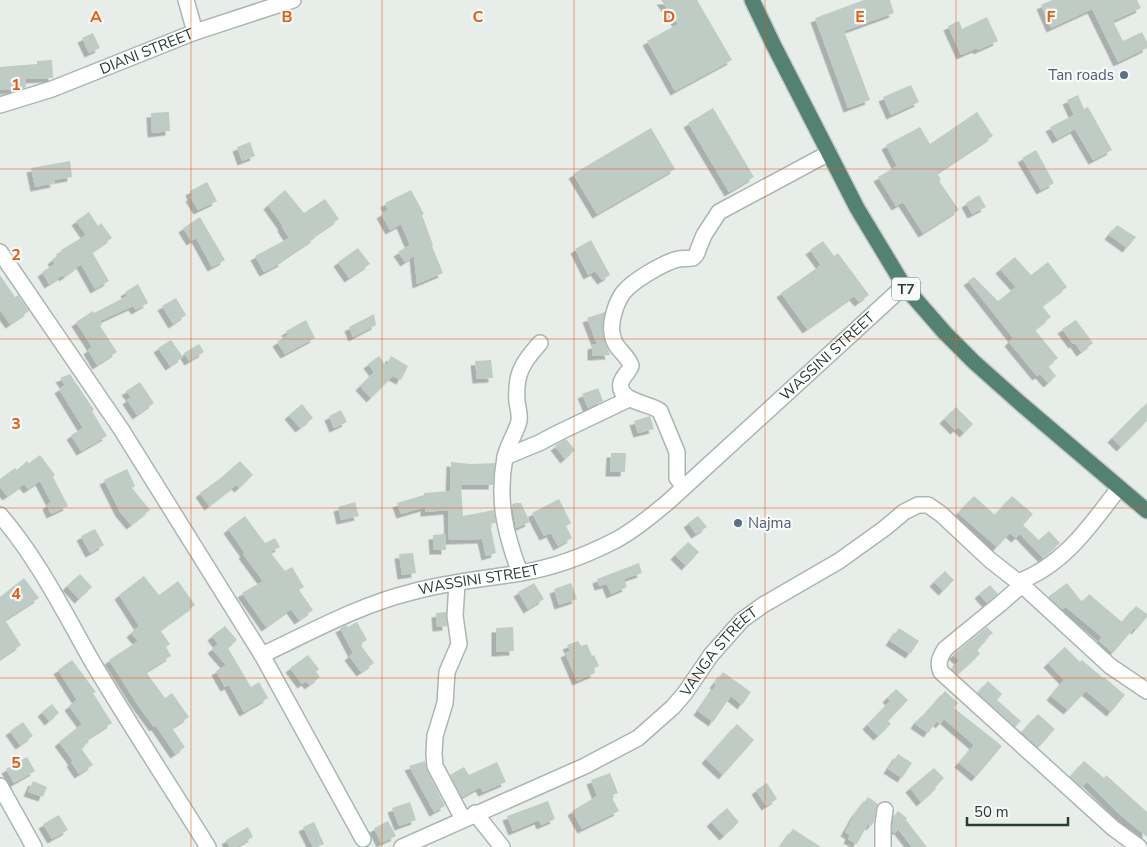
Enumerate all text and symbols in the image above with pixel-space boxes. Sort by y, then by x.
text: A [90,6,102,28]
text: B [281,6,293,28]
text: C [473,6,484,28]
text: D [663,6,675,28]
text: E [855,6,865,28]
text: F [1047,6,1056,28]
street label: DIANI STREET [97,24,196,79]
place label: Tan roads [1048,65,1114,85]
marker: Tan roads [1118,69,1130,81]
text: 1 [11,74,21,96]
text: 2 [11,244,21,266]
road number: T7 [892,278,920,300]
street label: WASSINI STREET [775,308,879,405]
text: 3 [11,413,21,435]
place label: Najma [748,513,791,533]
marker: Najma [732,517,744,529]
street label: WASSINI STREET [416,560,541,600]
text: 4 [11,583,21,605]
street label: VANGA STREET [675,602,761,701]
text: 5 [11,752,21,774]
scale bar [967,794,1068,826]
text: 50 m [974,802,1009,822]

